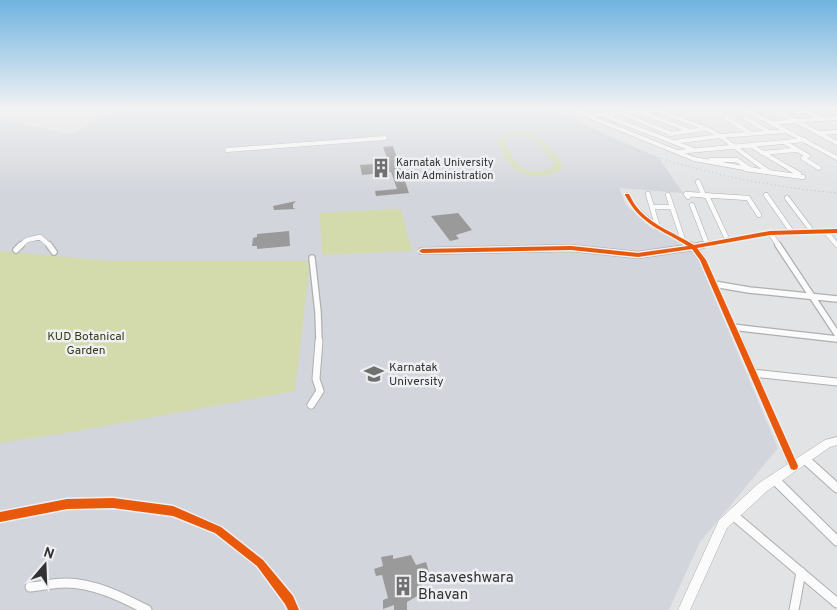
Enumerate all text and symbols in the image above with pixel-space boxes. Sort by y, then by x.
place label: Karnatak University Main Administration [396,156,494,183]
building icon: Karnatak University Main Administration [370,157,392,179]
park label: KUD Botanical Garden [47,329,125,359]
place label: Karnatak University [389,360,444,390]
school or university icon: Karnatak University [363,363,385,385]
north arrow [20,540,70,590]
text: N [41,544,56,564]
place label: Basaveshwara Bhavan [418,569,514,605]
building icon: Basaveshwara Bhavan [392,575,414,597]

